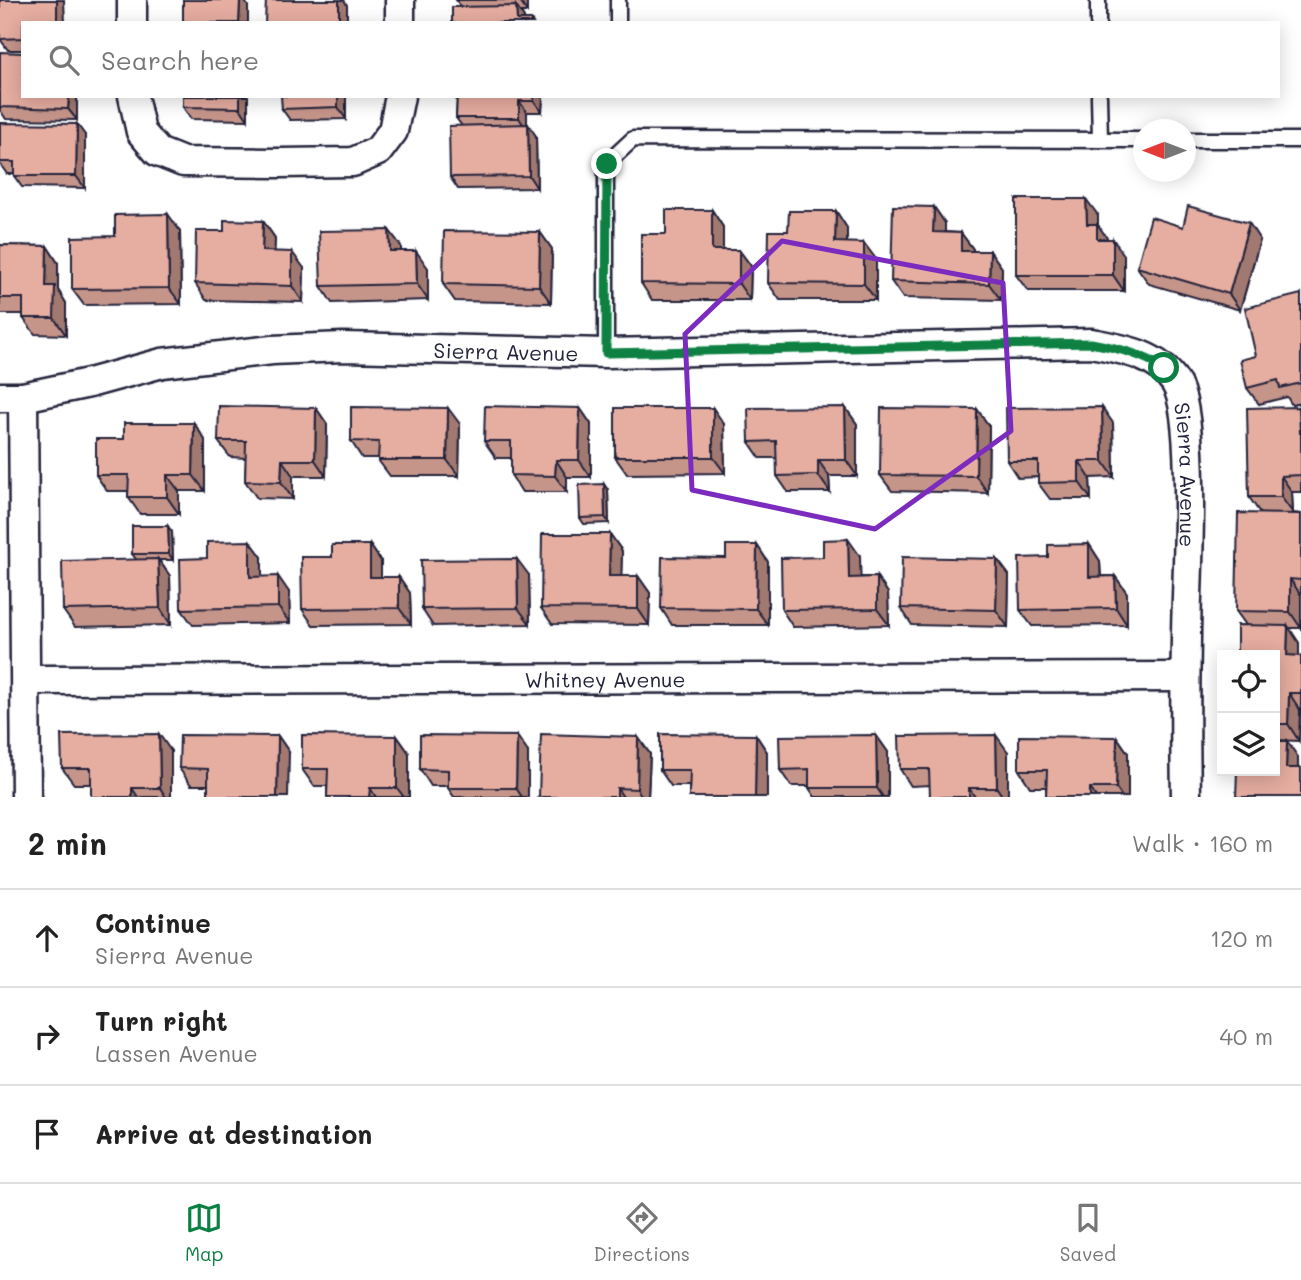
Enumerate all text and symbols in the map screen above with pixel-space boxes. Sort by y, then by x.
search box [21,21,1280,98]
icon: search [45,41,83,79]
text: Search here [101,43,259,77]
north arrow [1133,119,1196,182]
route end [591,148,622,179]
street label: Sierra Avenue [433,336,579,366]
route start [1148,352,1179,383]
street label: Sierra Avenue [1169,400,1203,547]
map controls [1217,650,1280,776]
button: locate [1217,650,1280,713]
street label: Whitney Avenue [524,665,686,692]
button: layers [1217,713,1280,776]
text: 2 min [28,823,107,863]
text: Walk · 160 m [1132,828,1273,858]
text: Continue [95,906,211,940]
icon: ahead [28,919,66,957]
text: 120 m [1210,923,1273,953]
text: Sierra Avenue [95,940,254,970]
text: Turn right [95,1004,228,1038]
icon: right [28,1017,66,1055]
text: 40 m [1220,1021,1273,1051]
text: Lassen Avenue [95,1038,258,1068]
icon: arrive [28,1115,66,1153]
text: Arrive at destination [95,1117,372,1151]
tab: Map [185,1199,224,1266]
tab: Directions [593,1199,690,1266]
tab: Saved [1060,1199,1116,1266]

